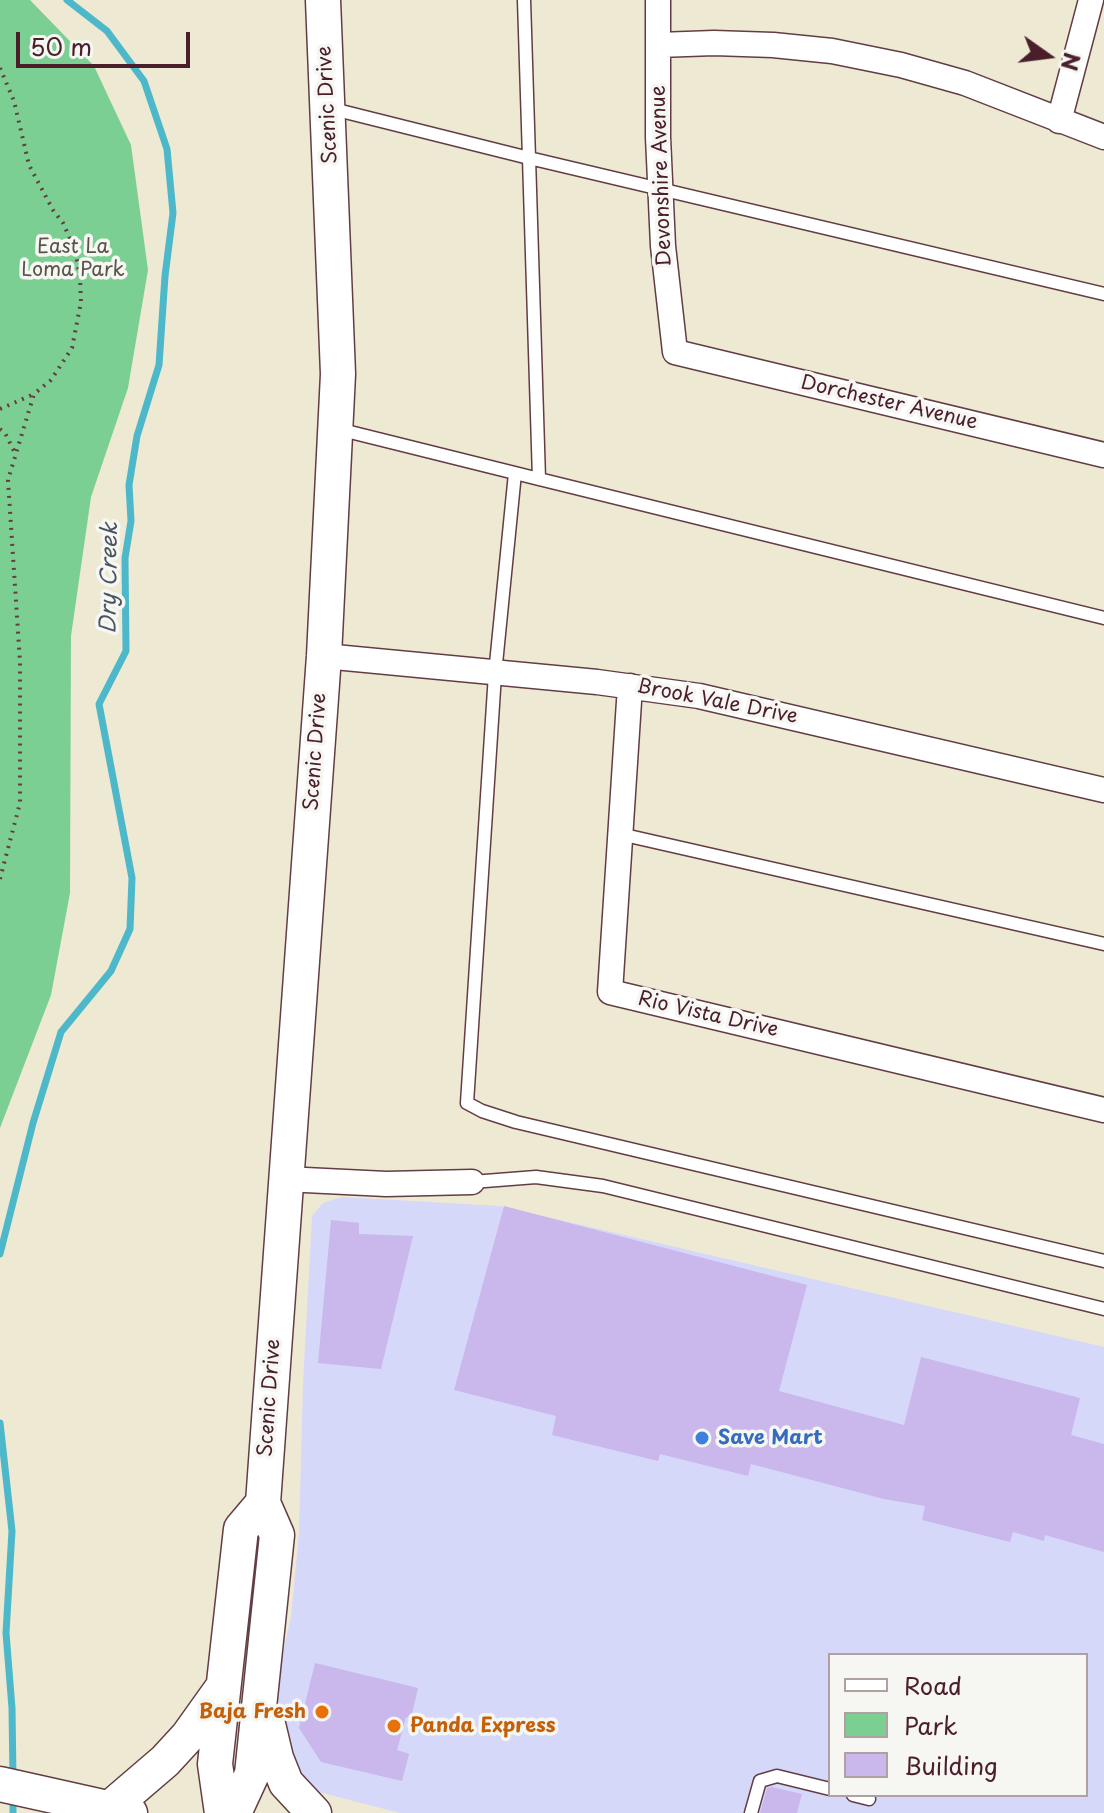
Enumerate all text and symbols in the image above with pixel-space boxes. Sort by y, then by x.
scale bar [20,16,194,66]
north arrow [1008,16,1088,96]
text: 50 m [30,28,92,64]
street label: Scenic Drive [313,45,343,165]
text: N [1054,49,1090,74]
street label: Devonshire Avenue [647,85,677,267]
park label: East La Loma Park [21,235,125,282]
street label: Dorchester Avenue [798,371,980,435]
water label: Dry Creek [96,522,124,634]
street label: Brook Vale Drive [635,675,799,729]
street label: Scenic Drive [300,692,332,812]
street label: Rio Vista Drive [635,987,781,1043]
street label: Scenic Drive [254,1338,286,1458]
place label: Save Mart [718,1426,823,1450]
marker: Save Mart [693,1429,711,1447]
legend [828,1653,1088,1797]
text: Road [904,1667,962,1703]
place label: Baja Fresh [199,1700,306,1724]
marker: Baja Fresh [313,1703,331,1721]
text: Park [904,1707,958,1743]
place label: Panda Express [410,1714,555,1738]
marker: Panda Express [385,1717,403,1735]
text: Building [904,1747,998,1783]

